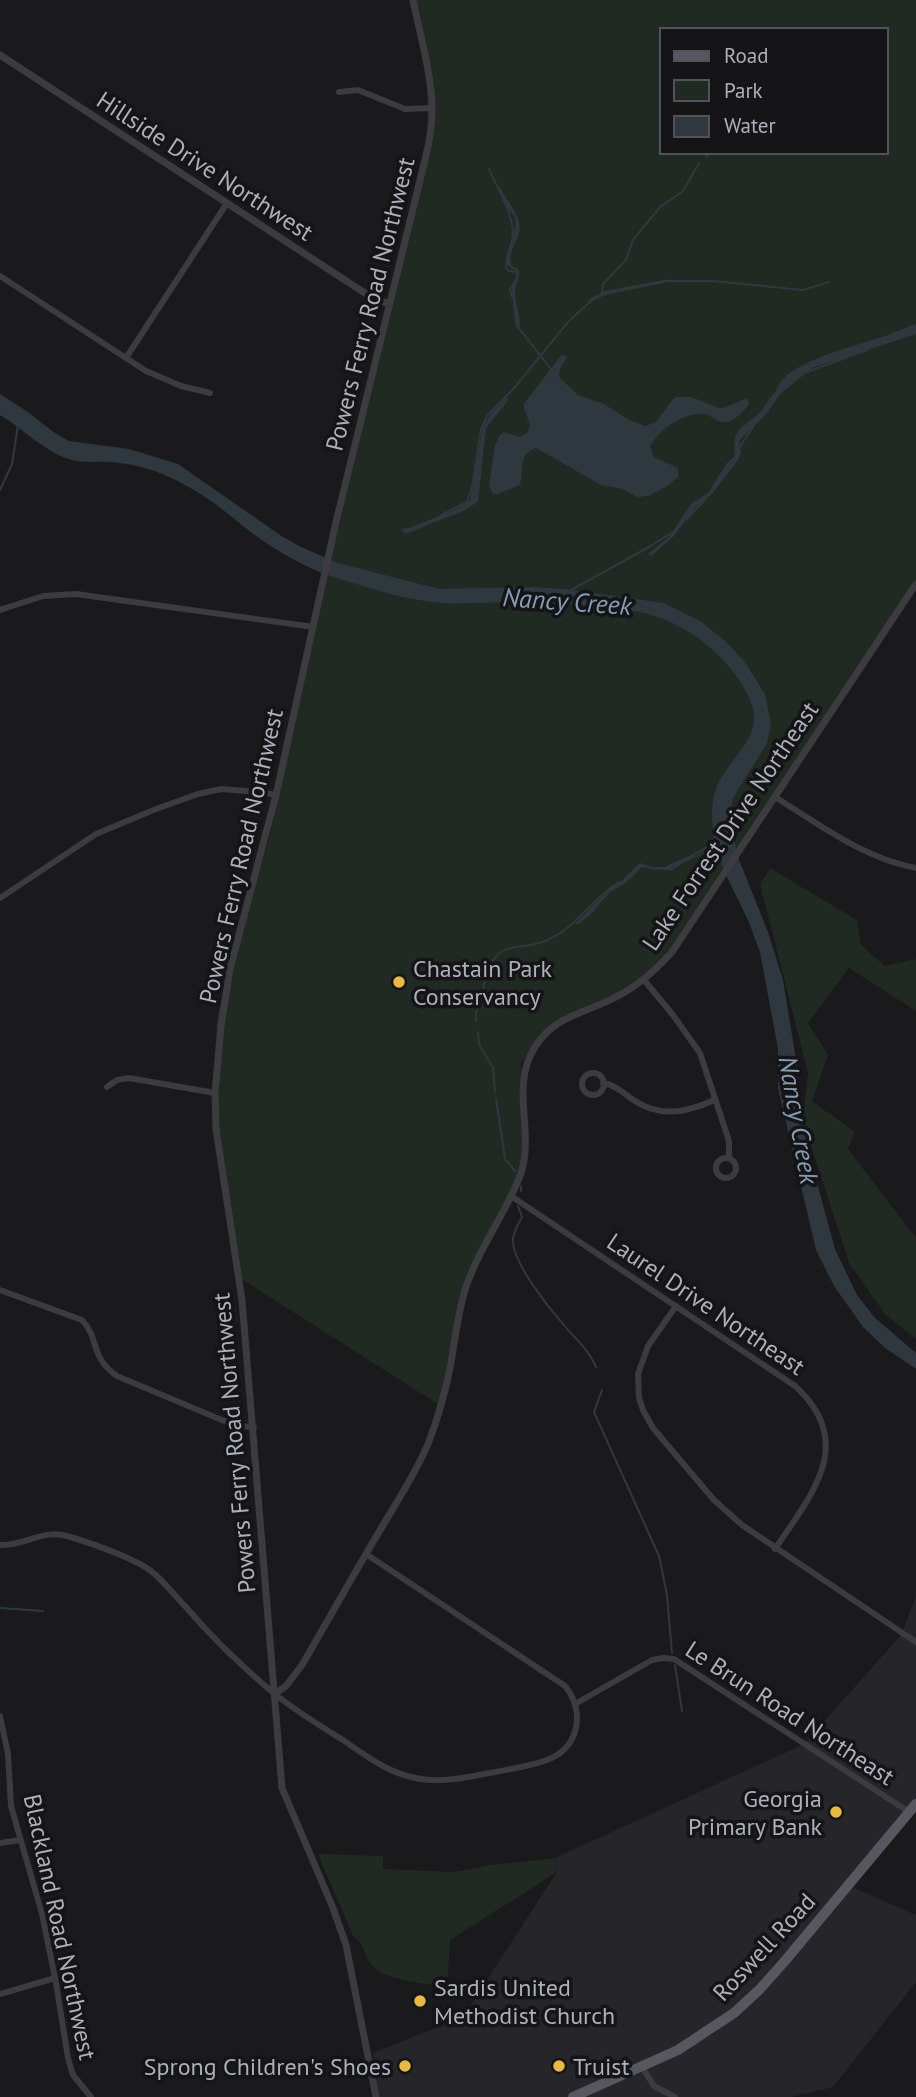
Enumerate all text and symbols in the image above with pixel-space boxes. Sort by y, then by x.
legend [660,28,888,154]
text: Road [724,42,768,69]
text: Park [724,77,763,104]
street label: Hillside Drive Northwest [91,84,319,248]
text: Water [724,112,776,139]
street label: Powers Ferry Road Northwest [319,154,421,454]
water label: Nancy Creek [501,580,634,622]
street label: Lake Forrest Drive Northeast [635,696,825,956]
street label: Powers Ferry Road Northwest [192,706,290,1006]
place label: Chastain Park Conservancy [413,953,552,1012]
marker: Chastain Park Conservancy [391,974,407,990]
water label: Nancy Creek [772,1054,827,1188]
street label: Laurel Drive Northeast [601,1226,811,1382]
street label: Powers Ferry Road Northwest [205,1292,263,1594]
street label: Le Brun Road Northeast [680,1634,900,1792]
place label: Georgia Primary Bank [688,1783,822,1842]
street label: Blackland Road Northwest [17,1791,103,2063]
marker: Georgia Primary Bank [828,1804,844,1820]
street label: Roswell Road [706,1886,822,2008]
place label: Sardis United Methodist Church [434,1972,615,2031]
marker: Sardis United Methodist Church [412,1993,428,2009]
place label: Sprong Children's Shoes [144,2051,391,2082]
place label: Truist [573,2051,630,2082]
marker: Sprong Children's Shoes [397,2058,413,2074]
marker: Truist [551,2058,567,2074]

